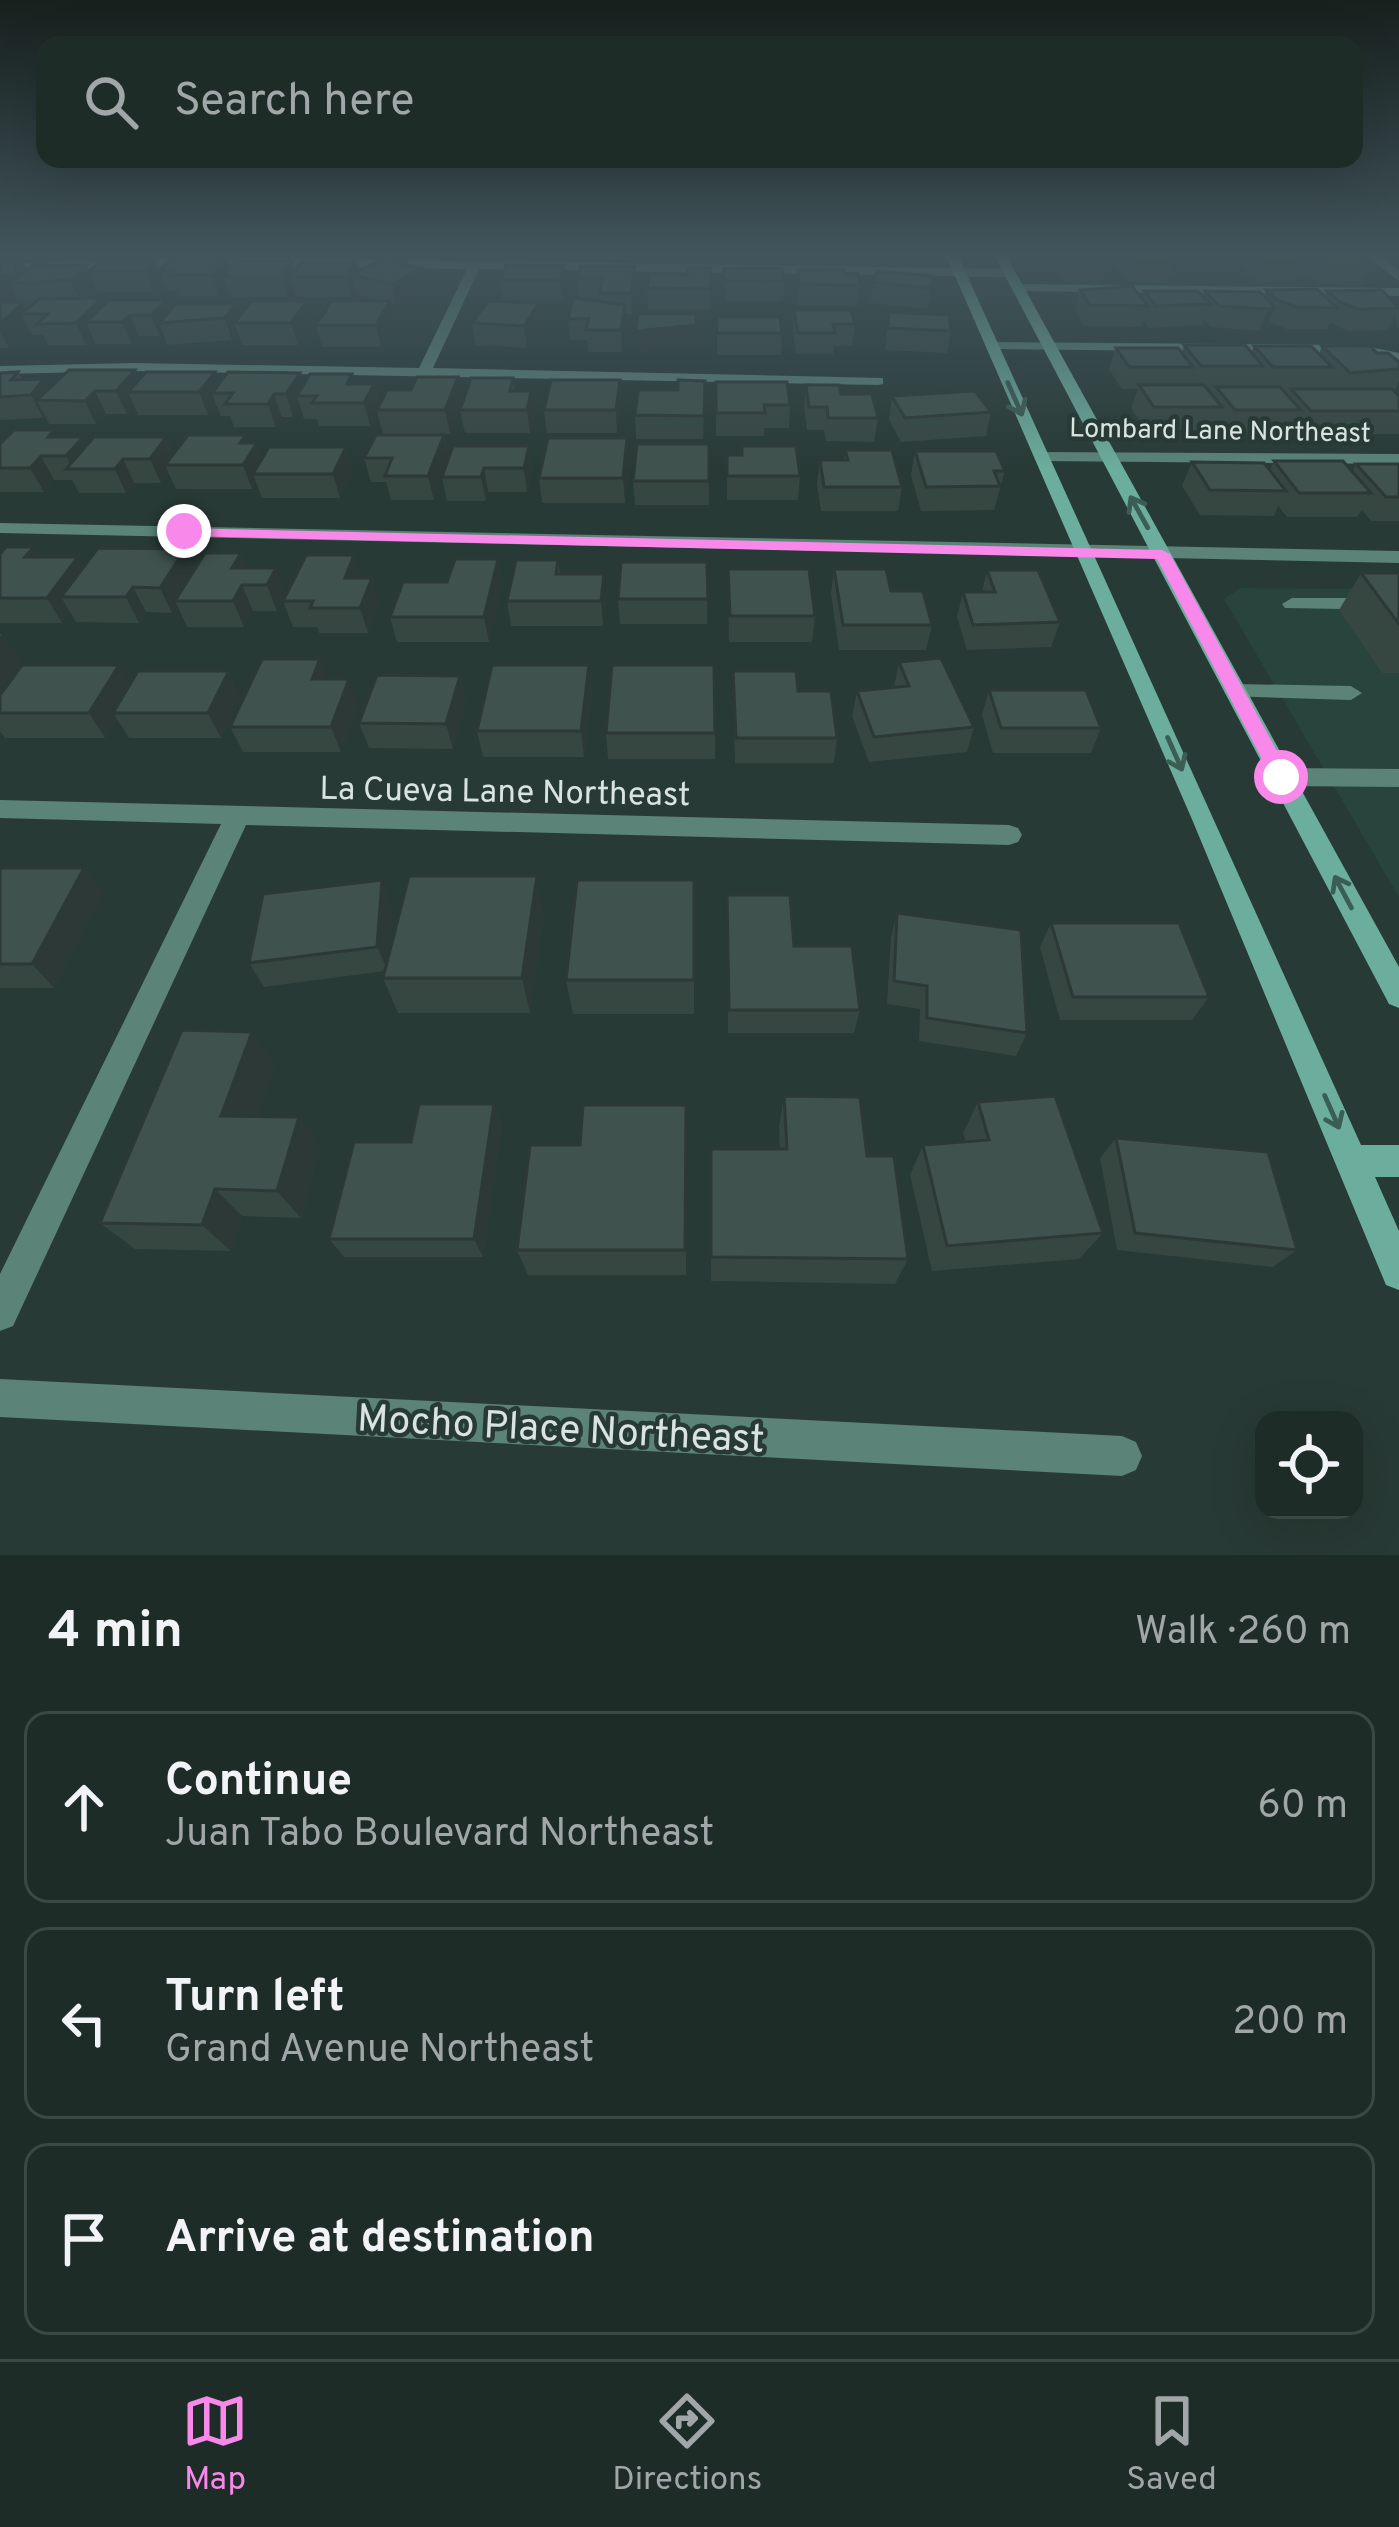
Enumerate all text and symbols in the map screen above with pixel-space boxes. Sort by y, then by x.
search box [36,36,1363,168]
icon: search [78,69,144,135]
text: Search here [174,74,414,131]
one-way arrow [1006,380,1028,416]
street label: Lombard Lane Northeast [1069,412,1371,452]
one-way arrow [1127,495,1150,530]
route end [157,504,211,558]
one-way arrow [1166,736,1188,772]
route start [1254,750,1308,804]
street label: La Cueva Lane Northeast [319,770,691,818]
one-way arrow [1331,875,1354,911]
one-way arrow [1322,1093,1344,1129]
street label: Mocho Place Northeast [356,1396,766,1467]
map controls [1255,1411,1363,1519]
button: locate [1255,1411,1363,1519]
text: 4 min [48,1601,183,1666]
text: Walk · 260 m [1135,1609,1351,1658]
text: Continue [165,1754,352,1811]
icon: ahead [51,1774,117,1840]
text: 60 m [1257,1783,1348,1832]
text: Juan Tabo Boulevard Northeast [165,1811,714,1860]
text: Turn left [165,1970,344,2027]
icon: left [51,1990,117,2056]
text: 200 m [1232,1999,1348,2048]
text: Grand Avenue Northeast [165,2027,594,2076]
icon: arrive [51,2206,117,2272]
text: Arrive at destination [165,2211,595,2268]
tab: Map [182,2388,248,2502]
tab: Directions [612,2388,762,2502]
tab: Saved [1126,2388,1217,2502]

